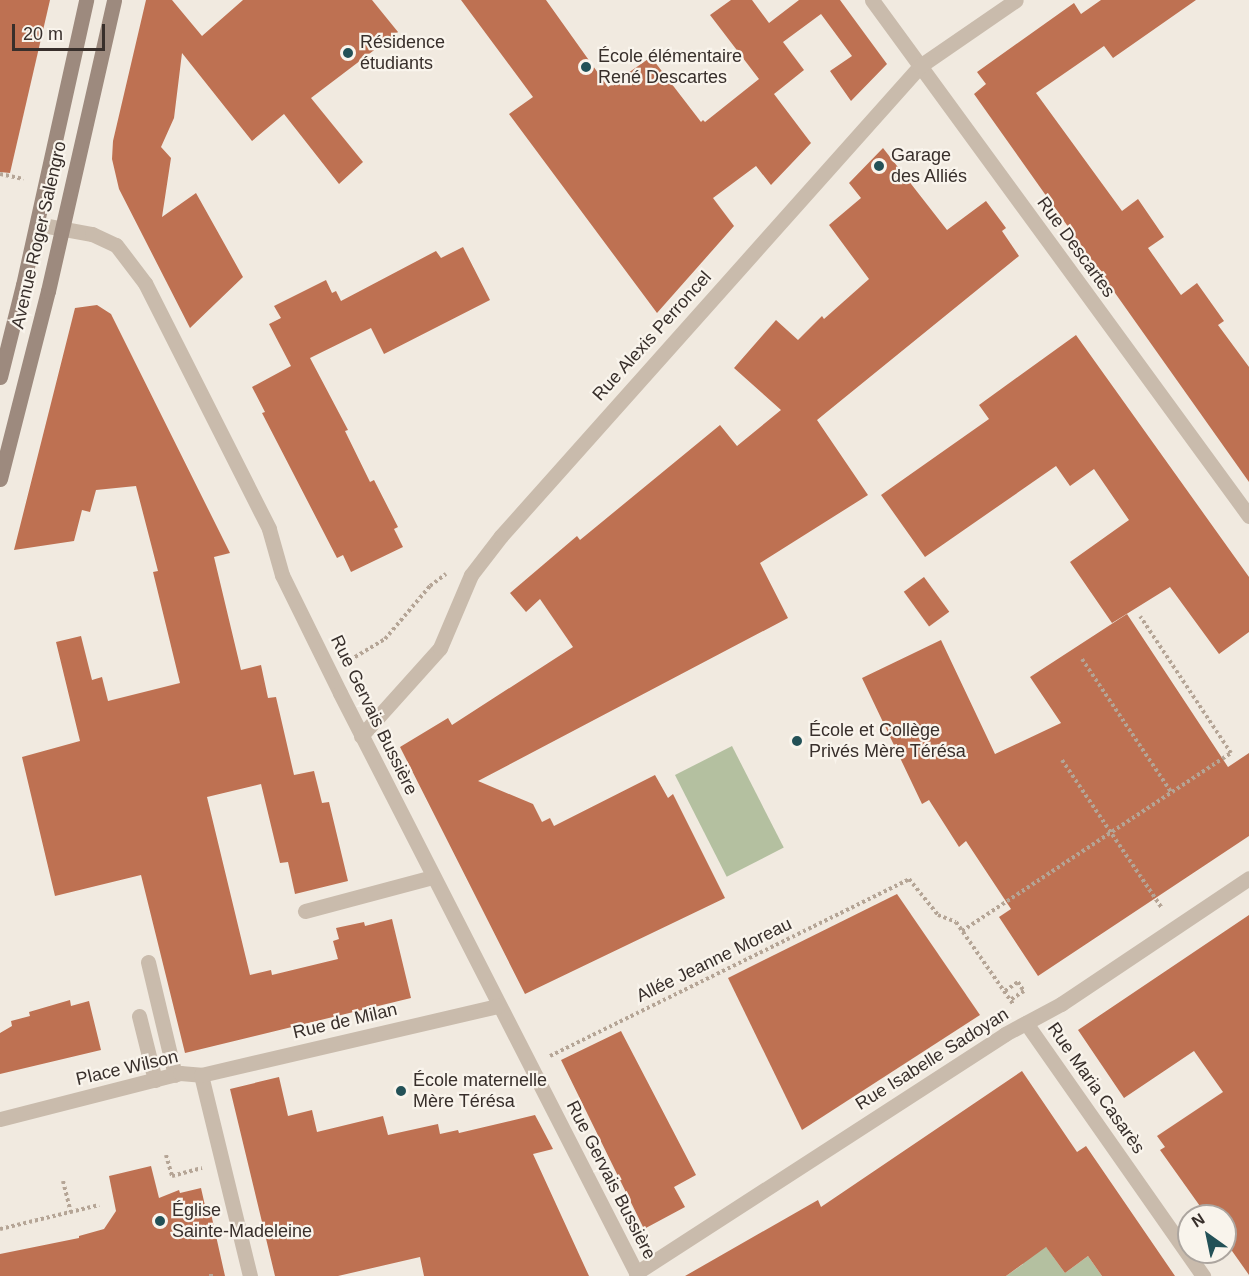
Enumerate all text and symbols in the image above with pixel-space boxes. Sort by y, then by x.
scale bar [15,12,108,50]
text: 20 m [23,24,63,44]
place label: Résidence étudiants [360,32,445,74]
marker: Résidence étudiants [341,46,355,60]
place label: École élémentaire René Descartes [598,46,742,88]
marker: École élémentaire René Descartes [579,60,593,74]
street label: Avenue Roger Salengro [7,139,71,331]
place label: Garage des Alliés [891,145,968,188]
marker: Garage des Alliés [872,159,886,173]
street label: Rue Descartes [1032,192,1120,302]
street label: Rue Alexis Perroncel [588,266,716,406]
street label: Rue Gervais Bussière [326,632,422,798]
place label: École et Collège Privés Mère Térésa [809,720,966,762]
marker: École et Collège Privés Mère Térésa [790,734,804,748]
street label: Allée Jeanne Moreau [633,913,795,1007]
street label: Rue de Milan [291,999,399,1043]
street label: Rue Isabelle Sadoyan [852,1003,1012,1115]
street label: Rue Maria Casarès [1043,1018,1149,1158]
street label: Place Wilson [74,1046,180,1090]
place label: École maternelle Mère Térésa [413,1070,547,1112]
marker: École maternelle Mère Térésa [394,1084,408,1098]
street label: Rue Gervais Bussière [562,1097,660,1263]
place label: Église Sainte-Madeleine [172,1200,312,1242]
north arrow [1177,1204,1237,1264]
text: N [1189,1210,1207,1230]
marker: Église Sainte-Madeleine [153,1214,167,1228]

